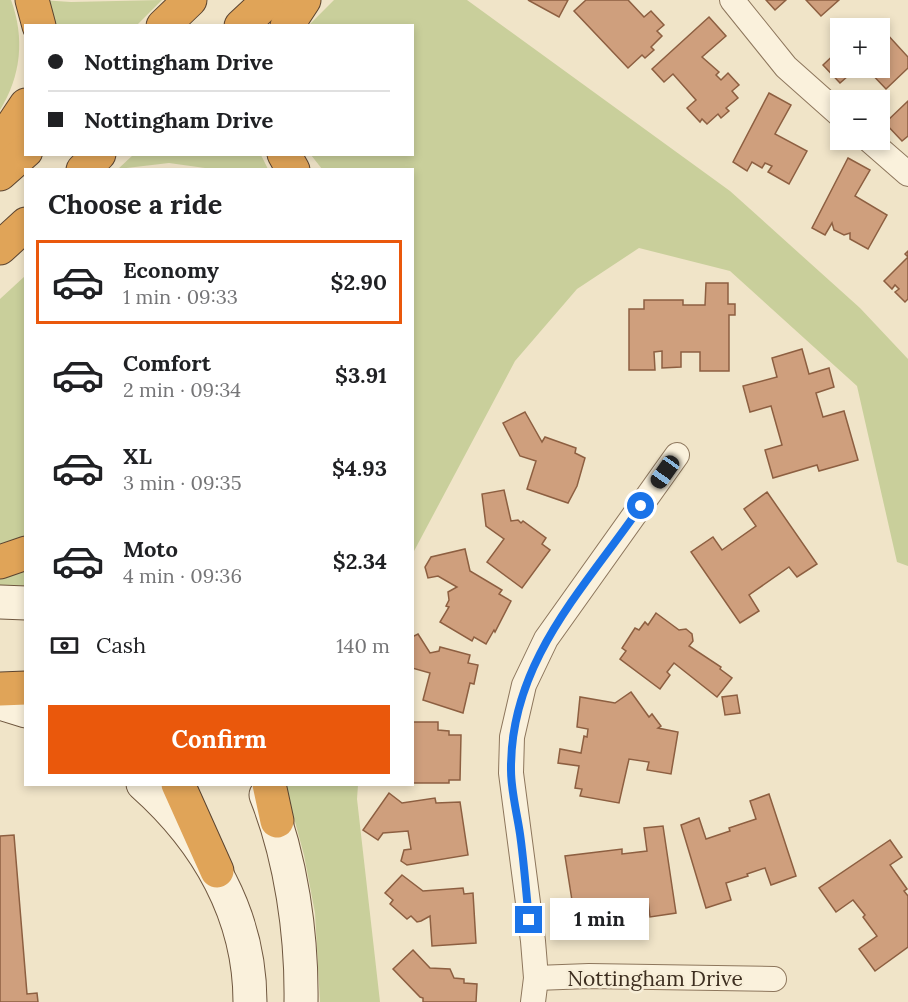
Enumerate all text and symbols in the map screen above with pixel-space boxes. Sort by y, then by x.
map controls [830,18,890,150]
button: + [830,18,890,78]
text: Nottingham Drive [84,48,273,76]
button: − [830,90,890,150]
text: Nottingham Drive [84,106,273,134]
text: Choose a ride [48,187,222,221]
icon: car [51,255,105,309]
text: Economy [123,256,219,284]
text: $2.90 [331,268,387,296]
text: 1 min · 09:33 [123,284,238,309]
icon: car [51,348,105,402]
text: Comfort [123,349,211,377]
text: $3.91 [335,361,387,389]
text: 2 min · 09:34 [123,377,241,402]
icon: car [51,441,105,495]
text: XL [123,442,152,470]
car [647,452,683,492]
text: $4.93 [332,454,387,482]
text: 3 min · 09:35 [123,470,242,495]
route start [627,492,654,519]
icon: car [51,534,105,588]
text: Moto [123,535,178,563]
text: $2.34 [333,547,387,575]
text: 4 min · 09:36 [123,563,242,588]
icon: cash [48,629,81,662]
text: Cash [96,631,146,659]
text: 140 m [336,633,390,658]
button: Confirm [48,705,390,774]
callout: 1 min [550,899,649,941]
route end [515,906,542,933]
text: 1 min [574,906,625,931]
street label: Nottingham Drive [567,965,743,992]

